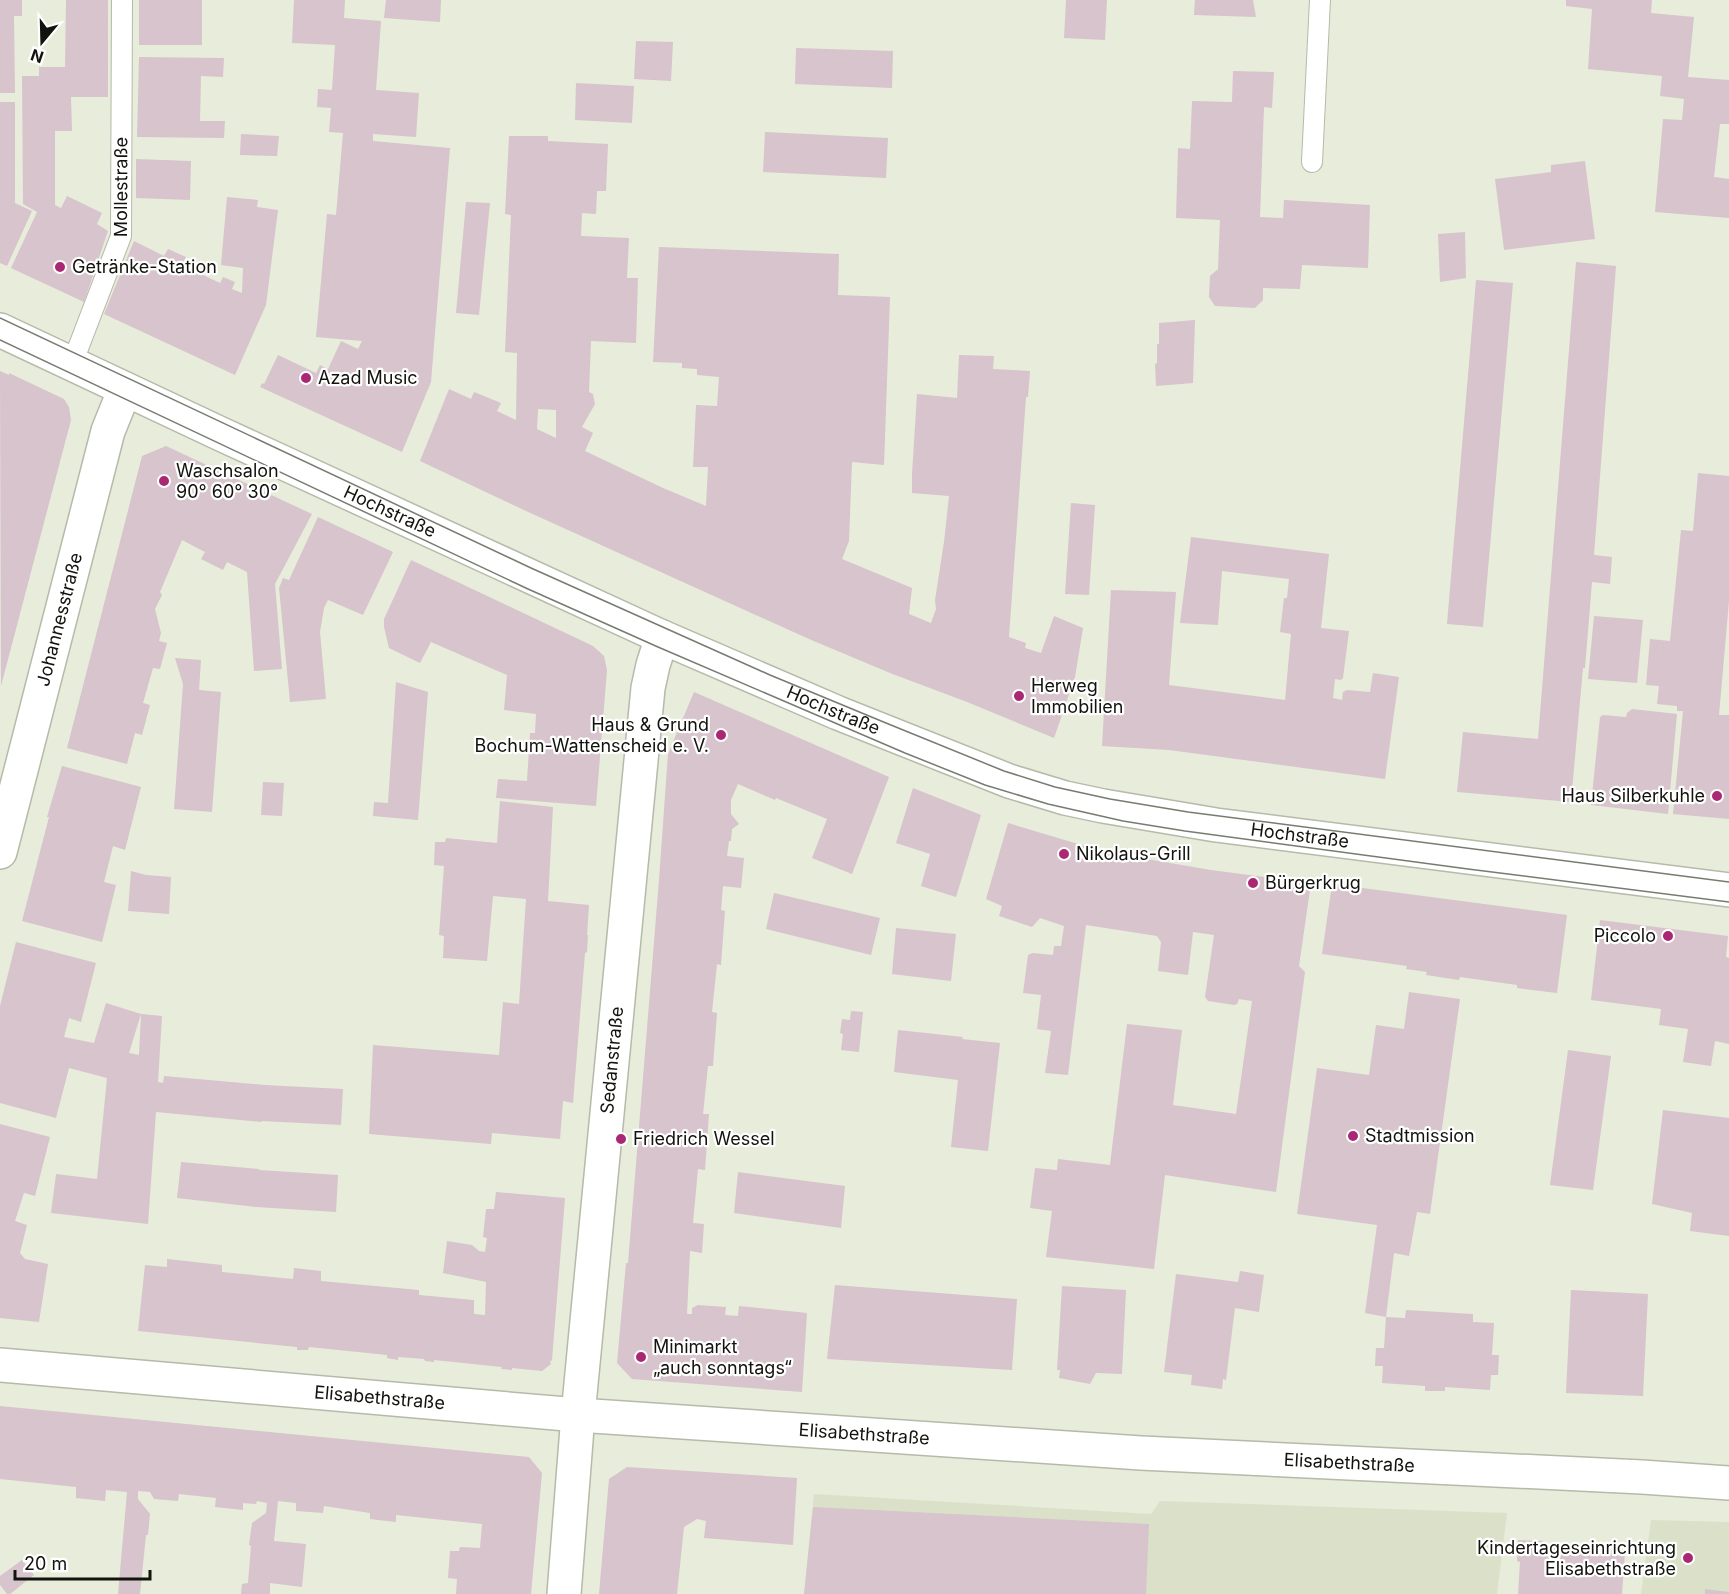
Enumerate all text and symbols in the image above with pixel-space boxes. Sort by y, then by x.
north arrow [12,12,72,72]
text: N [28,45,46,68]
street label: Mollestraße [110,137,131,237]
place label: Getränke-Station [72,256,217,277]
marker: Getränke-Station [53,260,67,274]
place label: Azad Music [318,367,418,388]
marker: Azad Music [299,371,313,385]
place label: Waschsalon 90° 60° 30° [176,460,279,502]
marker: Waschsalon 90° 60° 30° [157,474,171,488]
street label: Hochstraße [341,481,439,541]
street label: Johannesstraße [32,550,86,688]
place label: Herweg Immobilien [1031,675,1123,717]
street label: Hochstraße [784,681,883,739]
marker: Herweg Immobilien [1012,689,1026,703]
place label: Haus & Grund Bochum-Wattenscheid e. V. [475,714,709,756]
marker: Haus & Grund Bochum-Wattenscheid e. V. [714,728,728,742]
place label: Haus Silberkuhle [1561,785,1705,806]
marker: Haus Silberkuhle [1710,789,1724,803]
street label: Hochstraße [1250,818,1350,852]
place label: Nikolaus-Grill [1076,843,1191,864]
marker: Nikolaus-Grill [1057,847,1071,861]
place label: Bürgerkrug [1265,872,1361,893]
marker: Bürgerkrug [1246,876,1260,890]
place label: Piccolo [1594,925,1656,946]
marker: Piccolo [1661,929,1675,943]
street label: Sedanstraße [596,1006,627,1115]
place label: Stadtmission [1365,1125,1475,1146]
place label: Friedrich Wessel [633,1128,775,1149]
marker: Stadtmission [1346,1129,1360,1143]
marker: Friedrich Wessel [614,1132,628,1146]
place label: Minimarkt „auch sonntags“ [653,1336,792,1378]
marker: Minimarkt „auch sonntags“ [634,1350,648,1364]
street label: Elisabethstraße [313,1381,446,1413]
street label: Elisabethstraße [798,1419,930,1449]
street label: Elisabethstraße [1283,1449,1415,1476]
place label: Kindertageseinrichtung Elisabethstraße [1477,1537,1676,1579]
scale bar [15,1543,150,1581]
marker: Kindertageseinrichtung Elisabethstraße [1681,1551,1695,1565]
text: 20 m [24,1553,67,1574]

